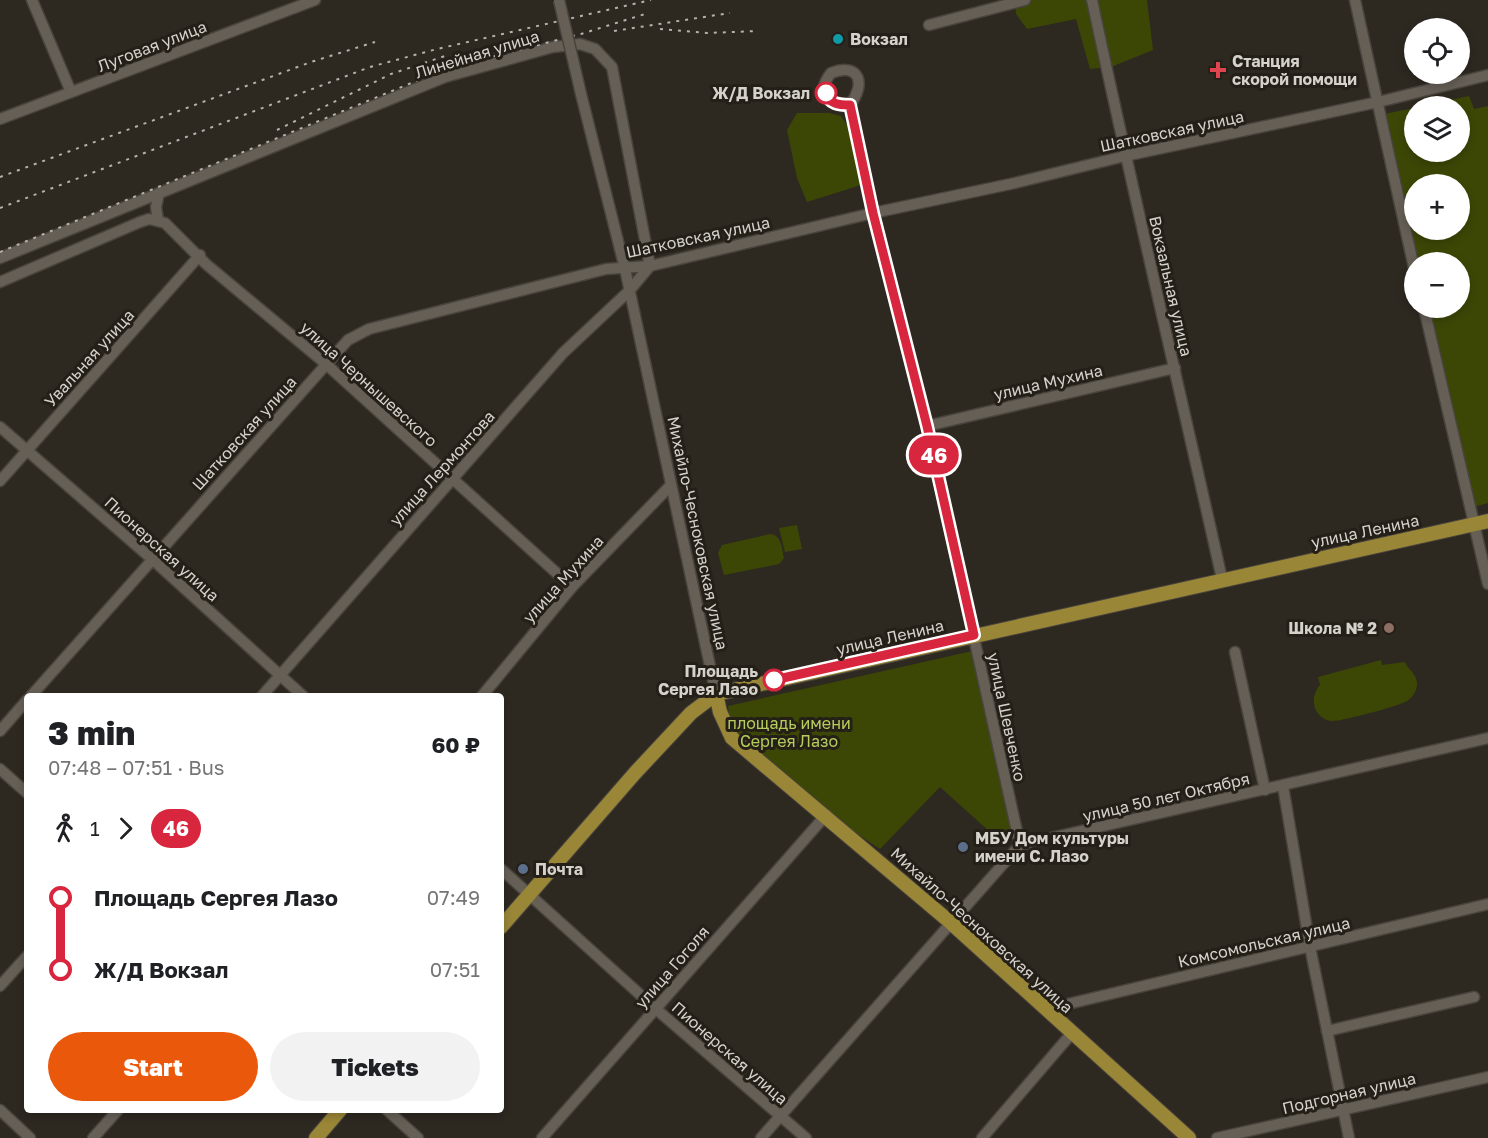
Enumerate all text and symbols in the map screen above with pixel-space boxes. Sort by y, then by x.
street label: Луговая улица [95,16,209,76]
map controls [1404,18,1470,318]
button: locate [1404,18,1470,84]
street label: Линейная улица [412,26,542,82]
place label: Вокзал [850,29,908,49]
marker: Вокзал [831,32,845,46]
place label: Станция скорой помощи [1232,51,1357,89]
marker: Станция скорой помощи [1209,61,1227,79]
marker: Ж/Д Вокзал [815,82,837,104]
place label: Ж/Д Вокзал [712,83,810,103]
button: layers [1404,96,1470,162]
street label: Шатковская улица [1098,106,1246,156]
button: + [1404,174,1470,240]
street label: Шатковская улица [624,212,772,262]
street label: Вокзальная улица [1145,214,1197,358]
button: − [1404,252,1470,318]
street label: Увальная улица [40,305,138,411]
street label: улица Чернышевского [296,317,442,451]
street label: улица Мухина [992,360,1104,404]
street label: Шатковская улица [188,372,300,494]
street label: улица Лермонтова [385,406,499,530]
street label: Михайло-Чесноковская улица [663,414,733,652]
line badge: 46 [907,436,961,474]
text: 46 [921,442,947,468]
street label: Пионерская улица [101,492,223,606]
street label: улица Ленина [1309,510,1421,552]
street label: улица Мухина [518,531,608,627]
street label: улица Ленина [834,615,946,659]
place label: Школа № 2 [1288,618,1377,638]
marker: Школа № 2 [1382,621,1396,635]
street label: улица Шевченко [984,651,1030,783]
place label: Площадь Сергея Лазо [658,661,758,699]
marker: Площадь Сергея Лазо [763,669,785,691]
text: 3 min [48,713,135,752]
park label: площадь имени Сергея Лазо [727,713,851,751]
text: 60 ₽ [431,731,480,758]
text: 07:48 – 07:51 · Bus [48,755,224,779]
street label: улица 50 лет Октября [1081,768,1251,826]
icon: walk [48,812,81,845]
icon: forward [109,812,142,845]
text: 46 [163,815,189,841]
text: 1 [90,816,100,840]
place label: МБУ Дом культуры имени С. Лазо [975,828,1129,866]
marker: МБУ Дом культуры имени С. Лазо [956,840,970,854]
street label: Михайло-Чесноковская улица [887,843,1077,1017]
place label: Почта [535,859,583,879]
marker: Почта [516,862,530,876]
text: Площадь Сергея Лазо [94,884,338,911]
text: 07:49 [427,885,480,909]
street label: Комсомольская улица [1176,912,1352,972]
street label: улица Гоголя [631,922,713,1012]
text: Ж/Д Вокзал [94,956,228,983]
text: 07:51 [430,957,480,981]
street label: Пионерская улица [668,997,792,1109]
button: Start [48,1032,258,1101]
button: Tickets [270,1032,480,1101]
street label: Подгорная улица [1280,1068,1418,1118]

